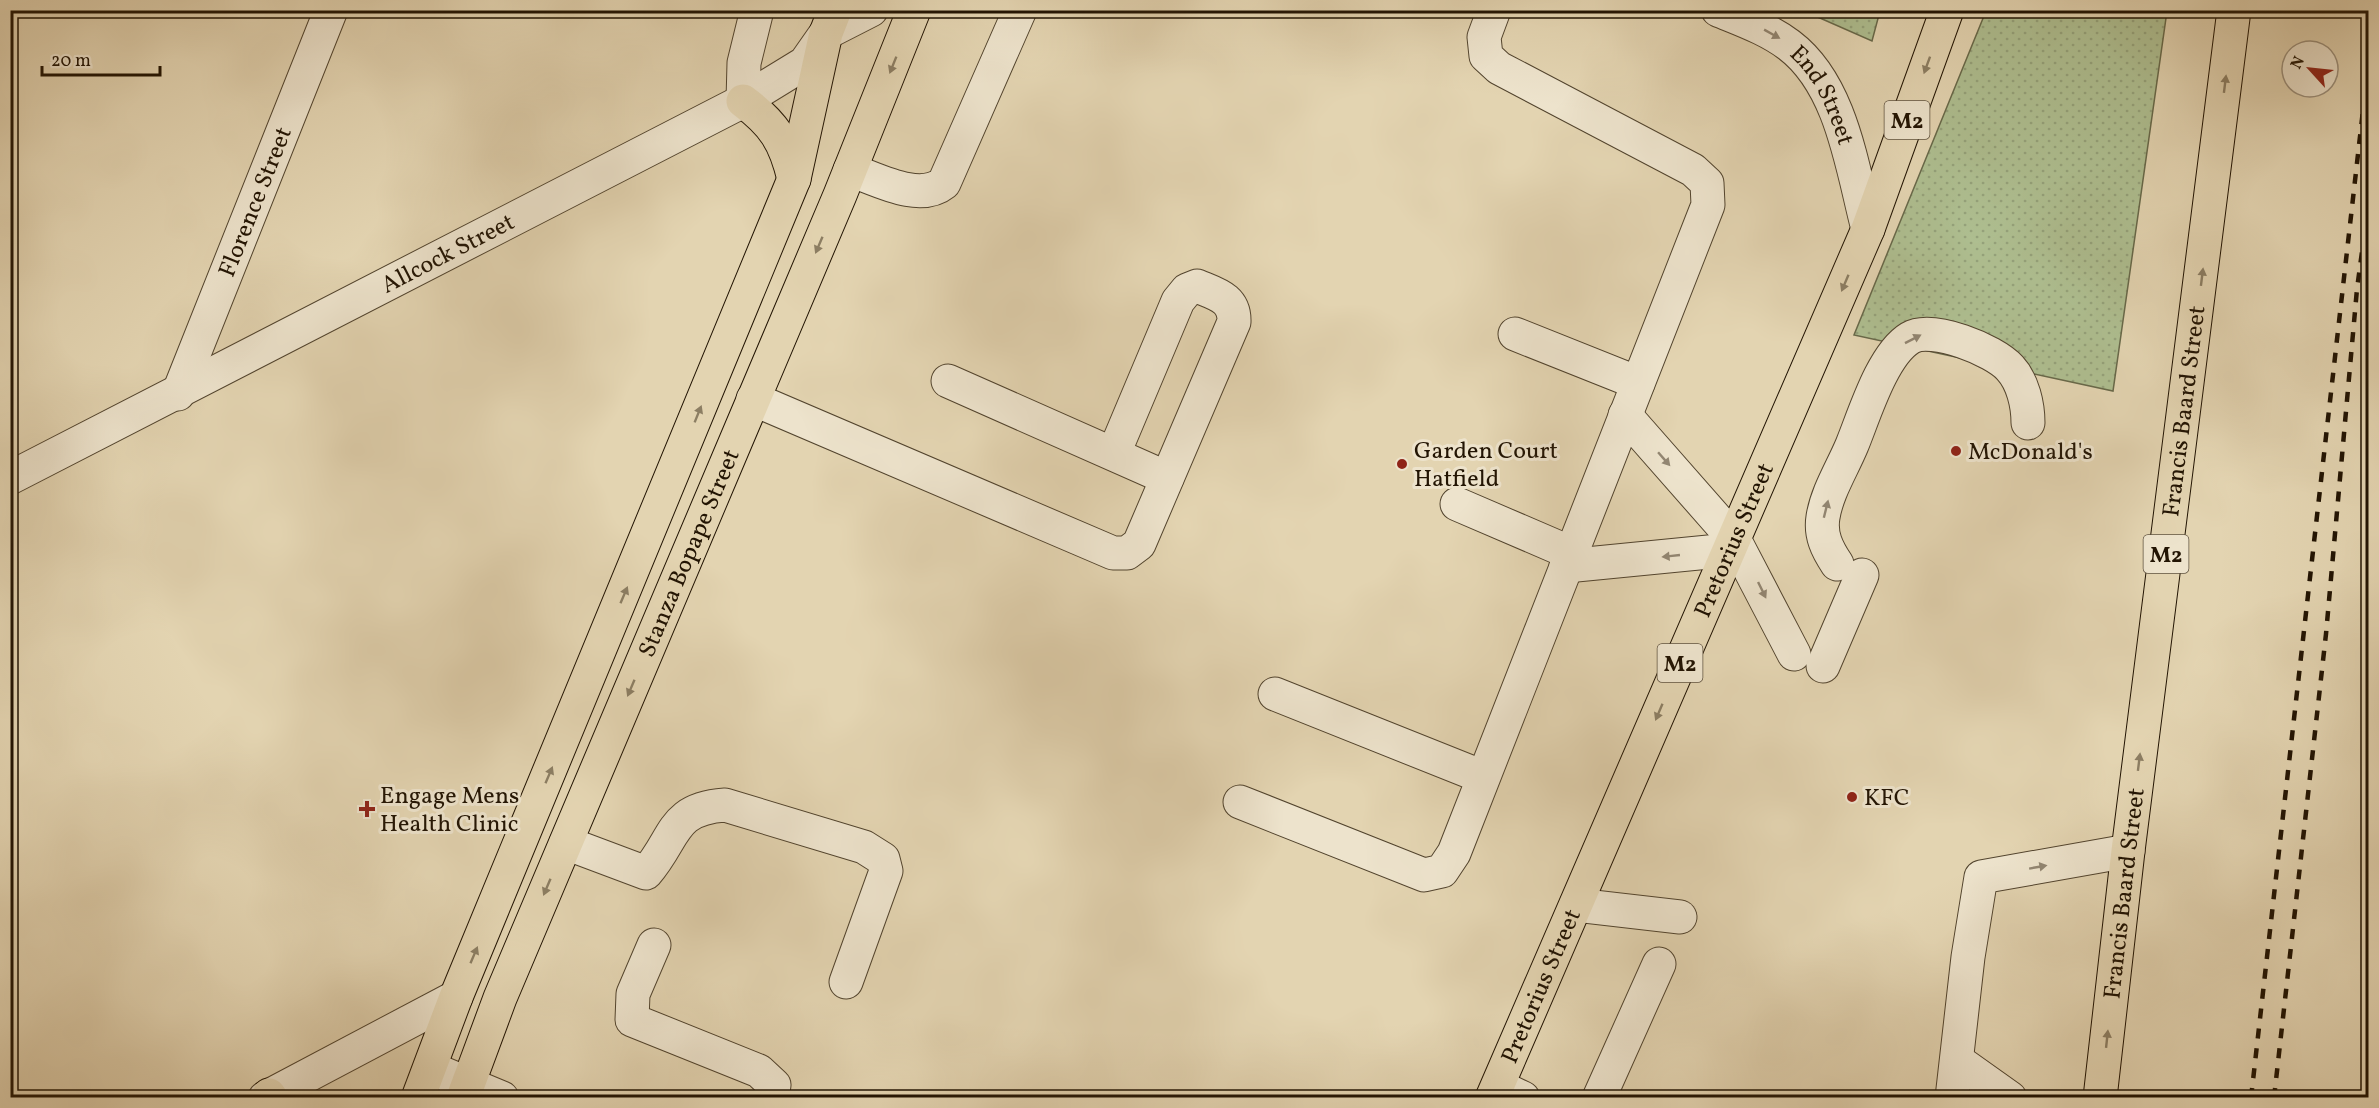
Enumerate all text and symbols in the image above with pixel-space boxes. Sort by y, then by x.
one-way arrow [1763,29,1780,39]
street label: End Street [1781,38,1861,149]
scale bar [42,39,160,77]
north arrow [2280,39,2340,99]
text: 20 m [51,49,91,74]
text: N [2286,53,2311,73]
one-way arrow [887,56,897,74]
one-way arrow [1922,57,1932,75]
one-way arrow [2221,74,2230,93]
road number: M2 [1884,101,1930,139]
street label: Florence Street [211,122,302,283]
street label: Allcock Street [376,206,521,303]
one-way arrow [814,237,824,255]
one-way arrow [2197,268,2206,287]
one-way arrow [1840,274,1850,292]
street label: Francis Baard Street [2155,304,2216,519]
one-way arrow [1904,334,1921,343]
one-way arrow [693,405,703,423]
place label: Garden Court Hatfield [1414,435,1558,497]
place label: McDonald's [1968,436,2093,470]
street label: Stanza Bopape Street [631,444,749,663]
marker: McDonald's [1949,444,1963,458]
one-way arrow [1657,451,1670,466]
marker: Garden Court Hatfield [1395,457,1409,471]
street label: Pretorius Street [1687,458,1784,623]
one-way arrow [1821,500,1831,519]
road number: M2 [2144,535,2188,573]
one-way arrow [1661,551,1680,561]
one-way arrow [1757,581,1767,599]
one-way arrow [619,585,629,603]
road number: M2 [1658,644,1702,682]
one-way arrow [626,679,636,697]
one-way arrow [1654,704,1664,722]
one-way arrow [2134,753,2144,772]
one-way arrow [544,765,554,783]
place label: Engage Mens Health Clinic [380,780,519,842]
place label: KFC [1864,782,1909,816]
street label: Francis Baard Street [2096,786,2155,1001]
marker: KFC [1845,790,1859,804]
marker: Engage Mens Health Clinic [358,800,376,818]
one-way arrow [2029,862,2048,871]
one-way arrow [542,878,552,896]
street label: Pretorius Street [1494,904,1591,1069]
one-way arrow [469,945,479,963]
one-way arrow [2102,1030,2112,1049]

